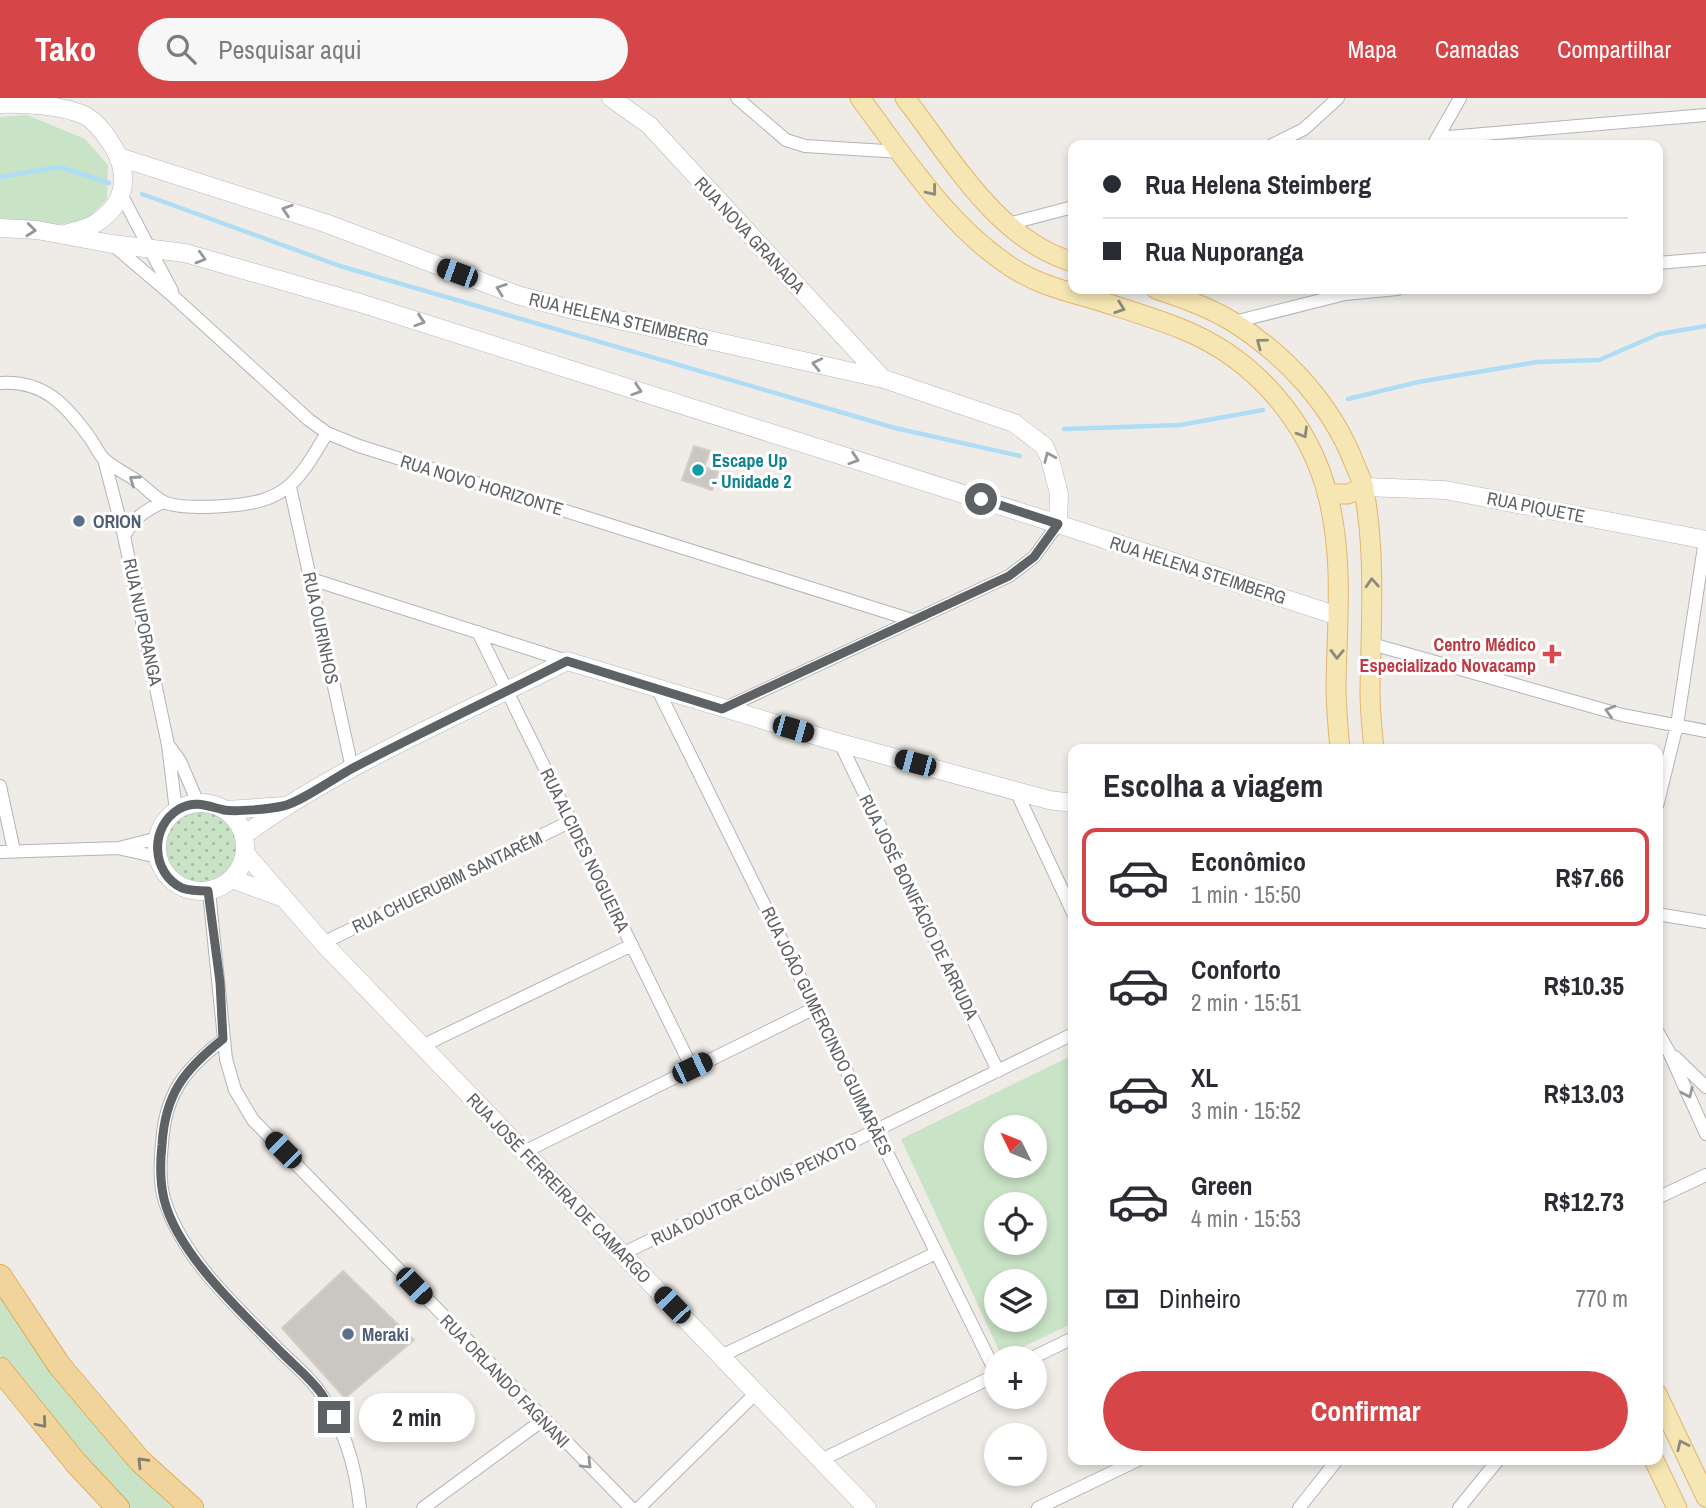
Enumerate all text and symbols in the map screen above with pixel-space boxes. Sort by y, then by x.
search box [138,18,628,81]
text: Tako [35,27,96,71]
icon: search [162,30,200,68]
text: Pesquisar aqui [218,32,362,67]
text: Mapa [1348,33,1397,65]
text: Camadas [1435,33,1519,65]
text: Compartilhar [1557,33,1671,65]
text: Rua Helena Steimberg [1145,167,1371,202]
street label: RUA NOVA GRANADA [689,171,811,299]
one-way arrow [923,183,936,195]
one-way arrow [282,204,294,218]
one-way arrow [26,222,37,237]
text: Rua Nuporanga [1145,234,1304,269]
one-way arrow [195,249,207,264]
car [434,256,481,290]
one-way arrow [495,283,507,297]
street label: RUA HELENA STEIMBERG [527,286,711,352]
one-way arrow [1113,300,1125,314]
one-way arrow [414,313,426,328]
one-way arrow [1256,339,1269,352]
one-way arrow [811,358,823,372]
one-way arrow [630,382,642,396]
one-way arrow [1294,425,1307,438]
street label: RUA NOVO HORIZONTE [398,448,566,522]
place label: Escape Up - Unidade 2 [712,448,792,494]
one-way arrow [847,451,859,465]
one-way arrow [1043,452,1057,464]
marker: Escape Up - Unidade 2 [690,462,706,478]
one-way arrow [129,476,142,488]
route start [965,483,997,515]
street label: RUA PIQUETE [1485,485,1587,529]
place label: ORION [93,509,141,534]
marker: ORION [71,513,87,529]
street label: RUA HELENA STEIMBERG [1107,530,1289,610]
street label: RUA NUPORANGA [117,556,169,688]
street label: RUA OURINHOS [297,570,345,686]
one-way arrow [1365,577,1380,588]
place label: Centro Médico Especializado Novacamp [1360,632,1536,678]
marker: Centro Médico Especializado Novacamp [1542,644,1562,664]
one-way arrow [1329,650,1345,660]
one-way arrow [1604,705,1616,720]
car [770,713,817,745]
car [892,747,939,779]
street label: RUA ALCIDES NOGUEIRA [534,764,636,936]
text: Escolha a viagem [1103,764,1323,807]
street label: RUA JOSÉ BONIFÁCIO DE ARRUDA [853,790,985,1024]
street label: RUA CHUERUBIM SANTARÉM [348,825,546,939]
text: Econômico [1191,844,1306,879]
icon: car [1107,846,1170,909]
text: R$7.66 [1555,860,1624,895]
text: 1 min · 15:50 [1191,879,1301,910]
street label: RUA JOÃO GUMERCINDO GUIMARÃES [756,902,898,1160]
text: Conforto [1191,952,1281,987]
icon: car [1107,954,1170,1017]
text: R$10.35 [1543,968,1624,1003]
text: 2 min · 15:51 [1191,987,1301,1018]
car [669,1049,716,1087]
text: XL [1191,1060,1218,1095]
icon: car [1107,1062,1170,1125]
text: R$13.03 [1543,1076,1624,1111]
one-way arrow [1680,1086,1694,1098]
street label: RUA JOSÉ FERREIRA DE CAMARGO [461,1087,657,1289]
text: 3 min · 15:52 [1191,1095,1301,1126]
north arrow [984,1115,1046,1178]
map controls [984,1115,1047,1486]
car [261,1128,306,1172]
street label: RUA DOUTOR CLÓVIS PEIXOTO [647,1130,861,1252]
text: Green [1191,1168,1253,1203]
icon: car [1107,1170,1170,1233]
text: R$12.73 [1543,1184,1624,1219]
button: locate [984,1192,1047,1255]
text: 4 min · 15:53 [1191,1203,1301,1234]
car [392,1264,437,1308]
button: layers [984,1269,1047,1332]
icon: cash [1103,1280,1141,1318]
text: Dinheiro [1159,1281,1241,1316]
car [650,1283,695,1327]
text: 770 m [1576,1283,1628,1314]
street label: RUA ORLANDO FAGNANI [435,1309,575,1453]
place label: Meraki [362,1322,409,1347]
marker: Meraki [340,1326,356,1342]
button: + [984,1346,1047,1409]
button: Confirmar [1103,1371,1628,1451]
callout: 2 min [358,1392,474,1442]
route end [318,1401,350,1433]
text: 2 min [392,1402,442,1433]
one-way arrow [34,1415,46,1428]
button: − [984,1423,1047,1486]
one-way arrow [1676,1440,1690,1452]
one-way arrow [578,1456,591,1469]
one-way arrow [137,1457,150,1470]

